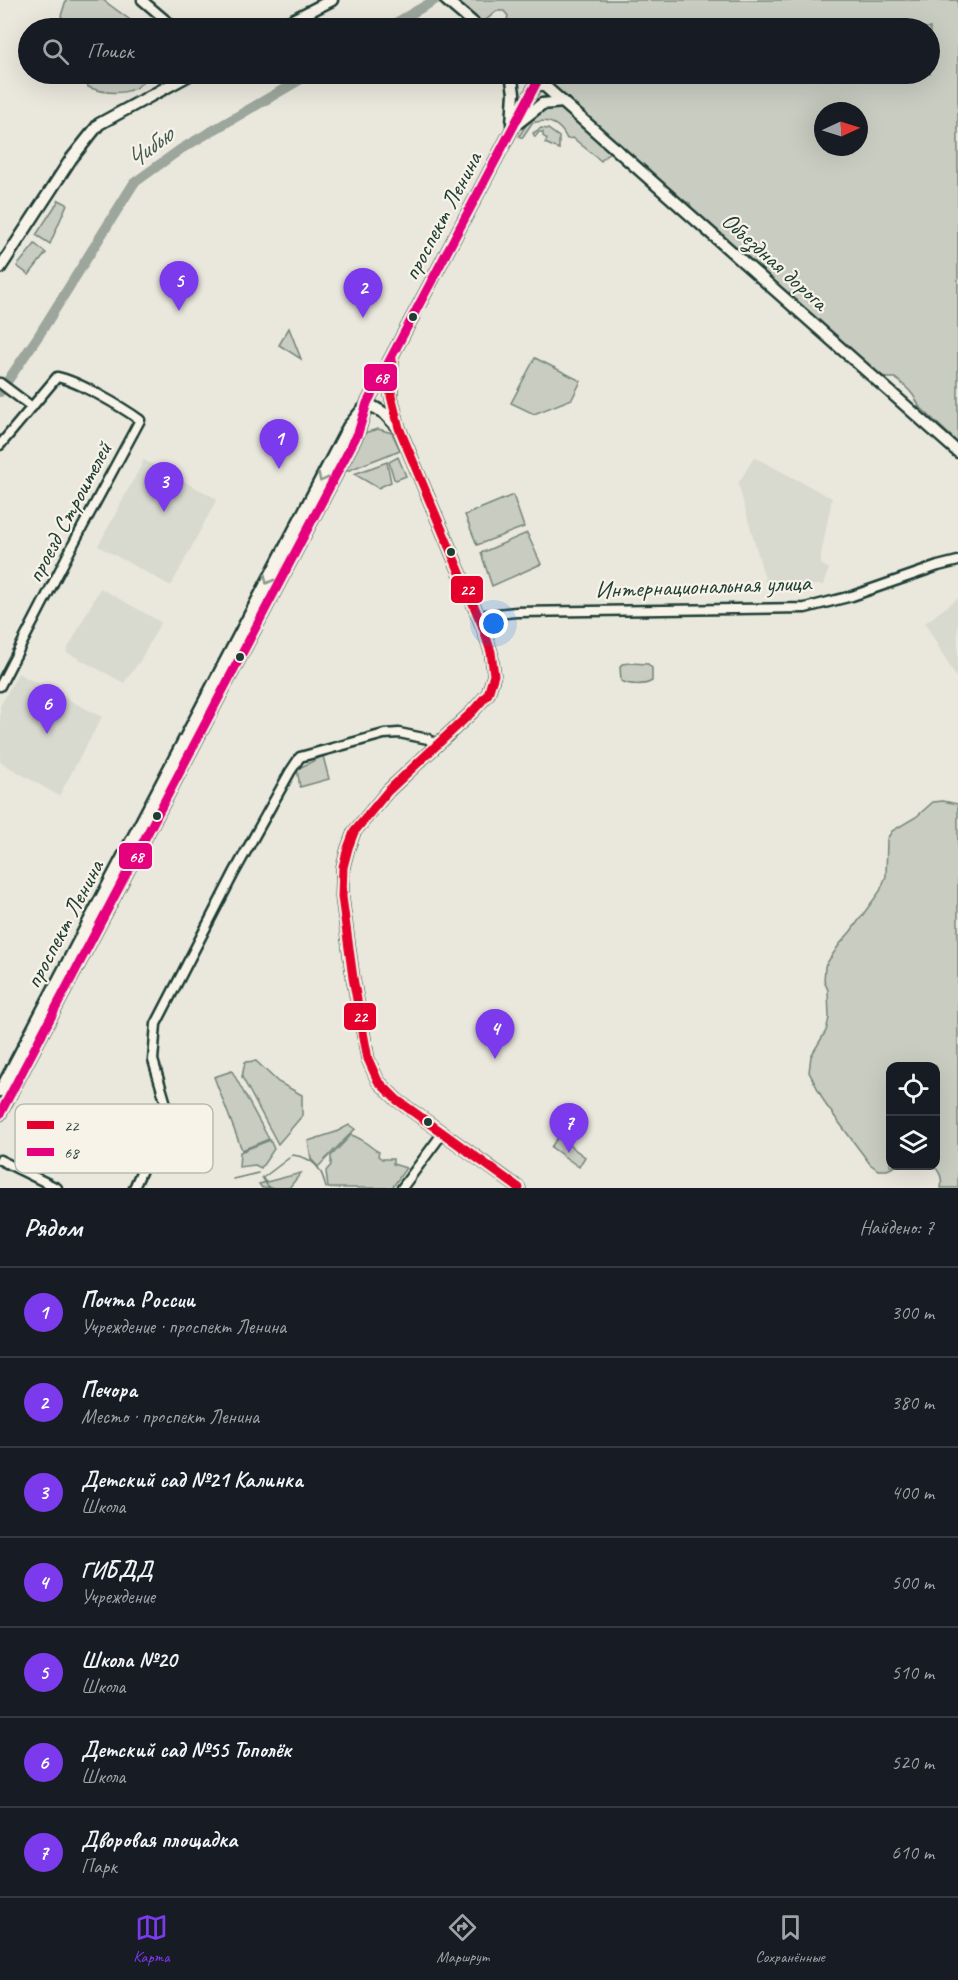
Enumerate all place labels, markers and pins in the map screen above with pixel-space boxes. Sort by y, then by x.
pin: 5 [160,262,198,311]
pin: 2 [344,268,382,318]
unlabelled marker [407,311,419,323]
pin: 1 [260,420,298,469]
pin: 3 [144,462,184,512]
unlabelled marker [445,546,457,558]
unlabelled marker [234,651,246,663]
pin: 6 [28,684,66,734]
unlabelled marker [151,810,163,822]
pin: 4 [476,1010,514,1059]
pin: 7 [550,1104,588,1153]
unlabelled marker [422,1116,434,1128]

